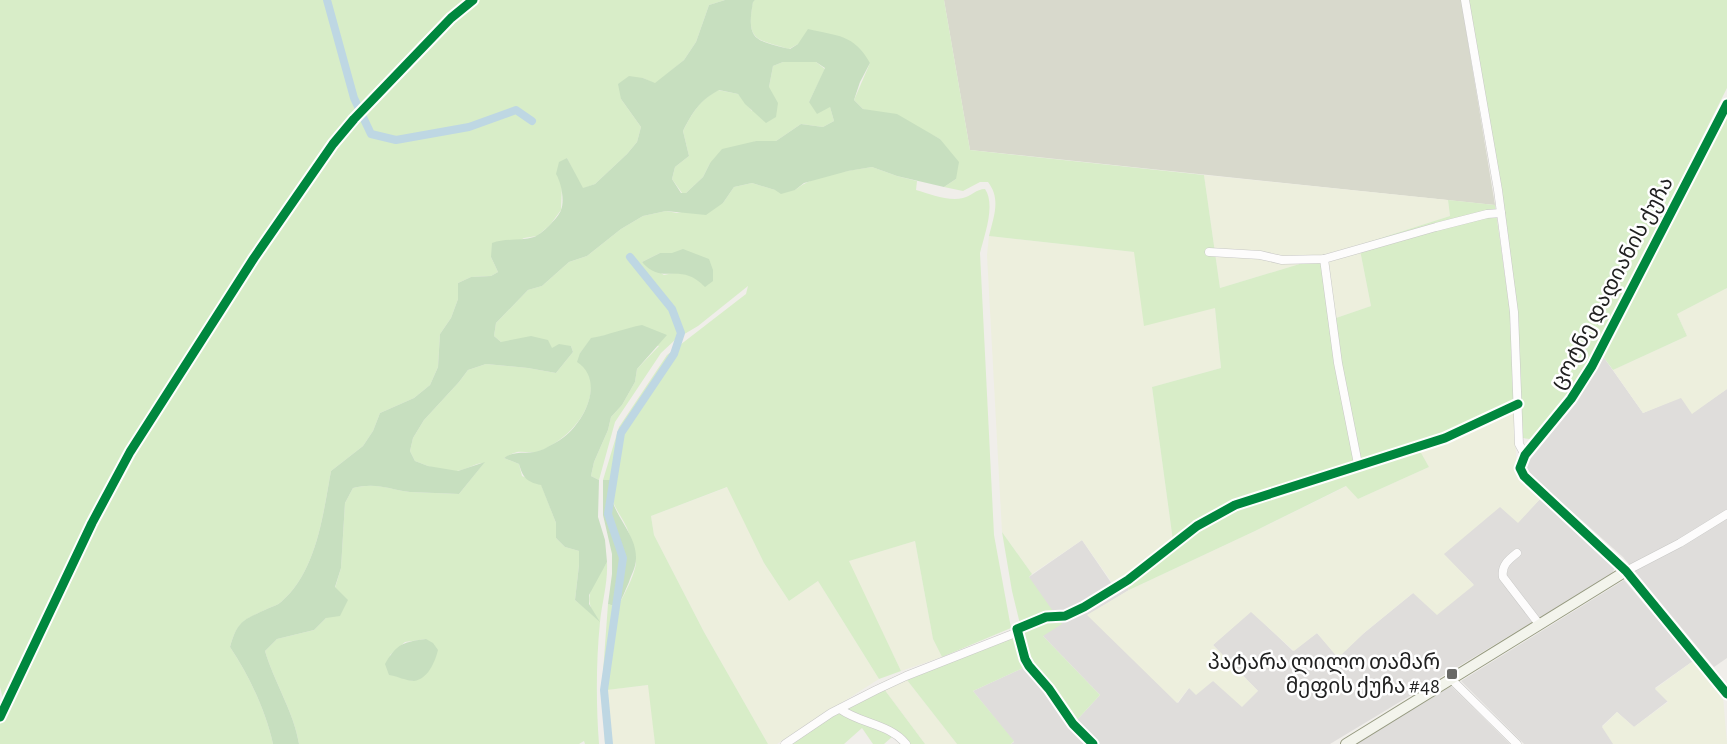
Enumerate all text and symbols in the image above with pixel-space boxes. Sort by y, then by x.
street label: ცოტნე დადიანის ქუჩა [1547,173,1679,394]
place label: პატარა ლილო თამარ მეფის ქუჩა #48 [1208,652,1440,698]
marker: პატარა ლილო თამარ მეფის ქუჩა #48 [1445,667,1459,681]

